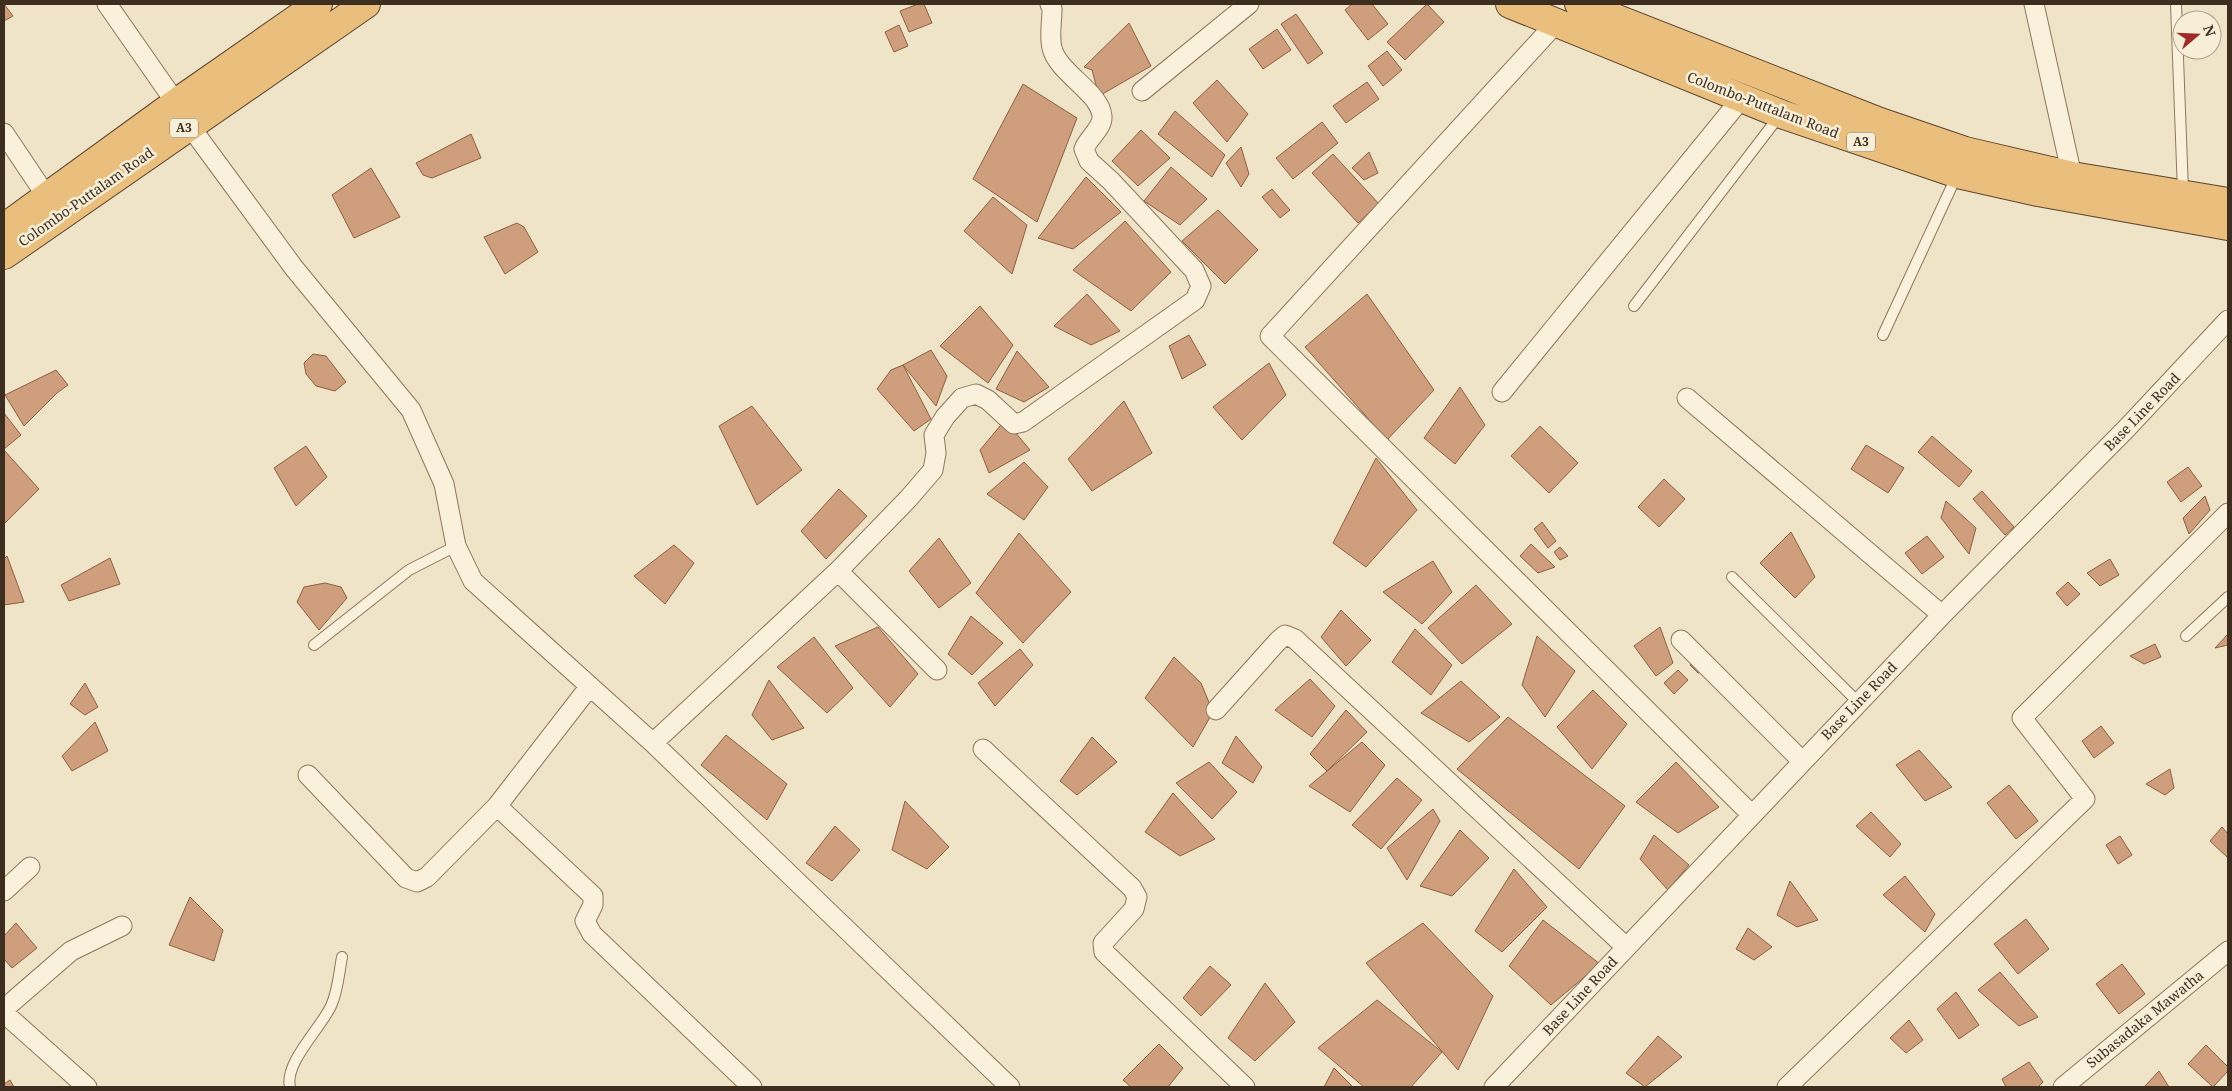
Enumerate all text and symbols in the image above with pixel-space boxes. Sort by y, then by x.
north arrow [2172,10,2222,60]
text: N [2199,22,2221,39]
street label: Colombo-Puttalam Road [1684,67,1842,142]
road number: A3 [170,119,198,138]
road number: A3 [1847,132,1875,152]
street label: Colombo-Puttalam Road [14,142,158,251]
street label: Base Line Road [2100,368,2184,455]
street label: Base Line Road [1817,657,1901,744]
street label: Base Line Road [1538,952,1621,1039]
street label: Subasadaka Mawatha [2082,965,2207,1072]

